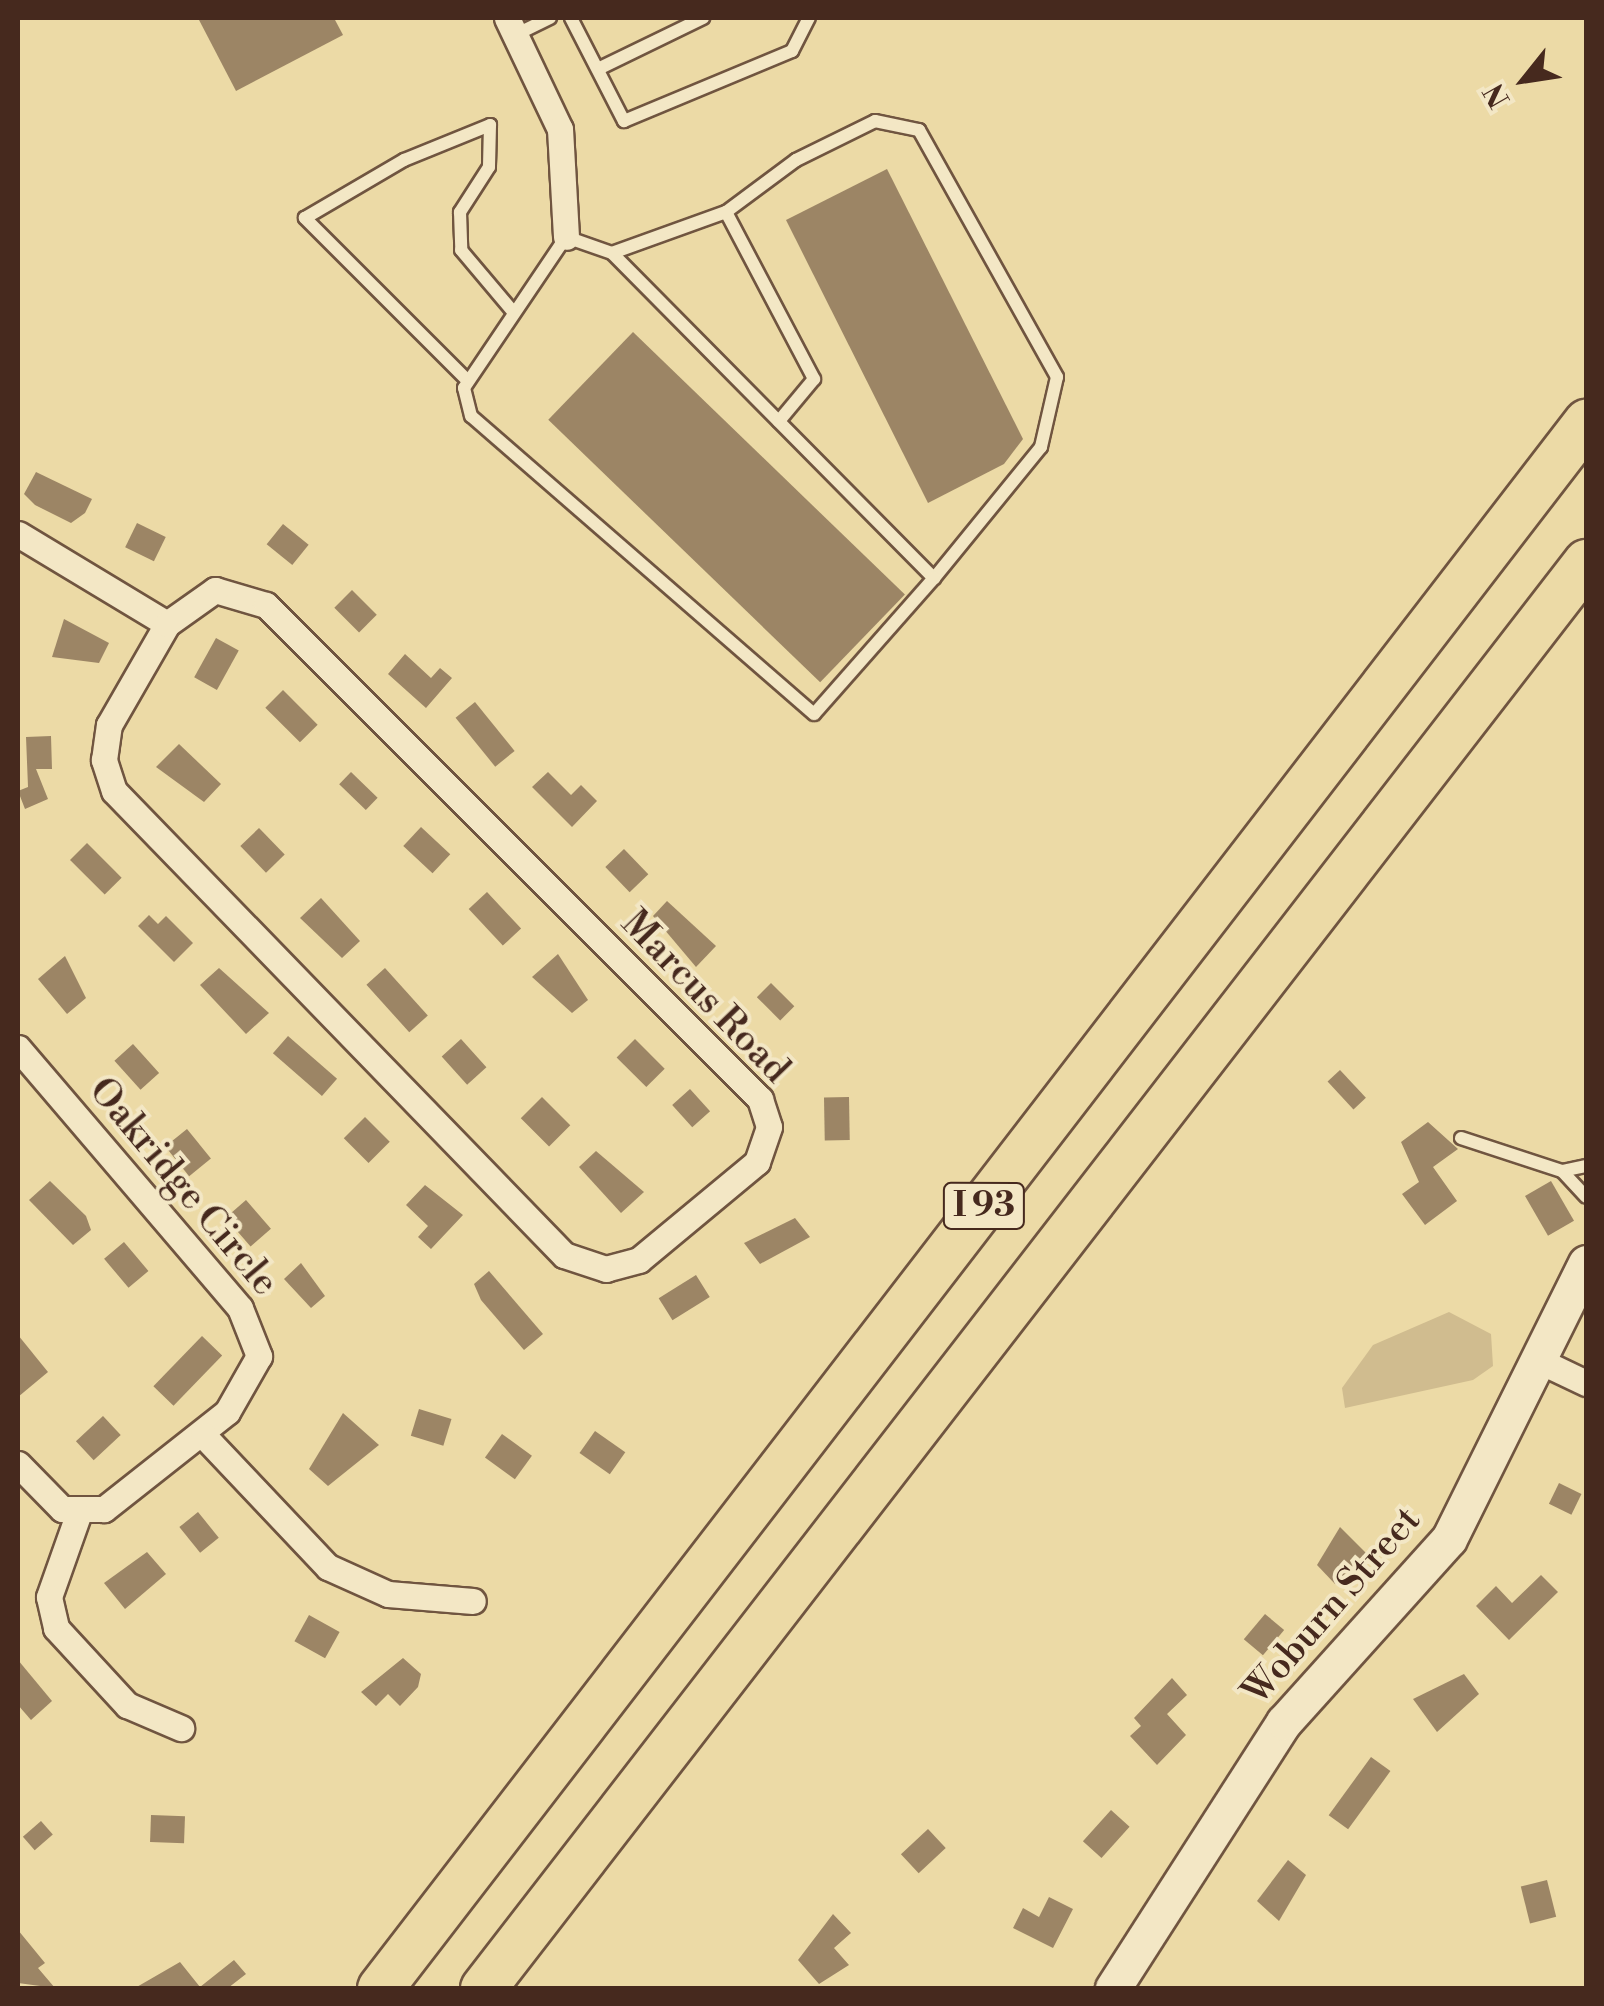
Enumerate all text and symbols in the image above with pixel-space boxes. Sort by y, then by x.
north arrow [1474,30,1574,130]
text: N [1477,77,1518,114]
street label: Marcus Road [611,901,799,1093]
street label: Oakridge Circle [79,1069,287,1305]
road number: I 93 [942,1176,1026,1236]
street label: Woburn Street [1234,1498,1430,1714]

